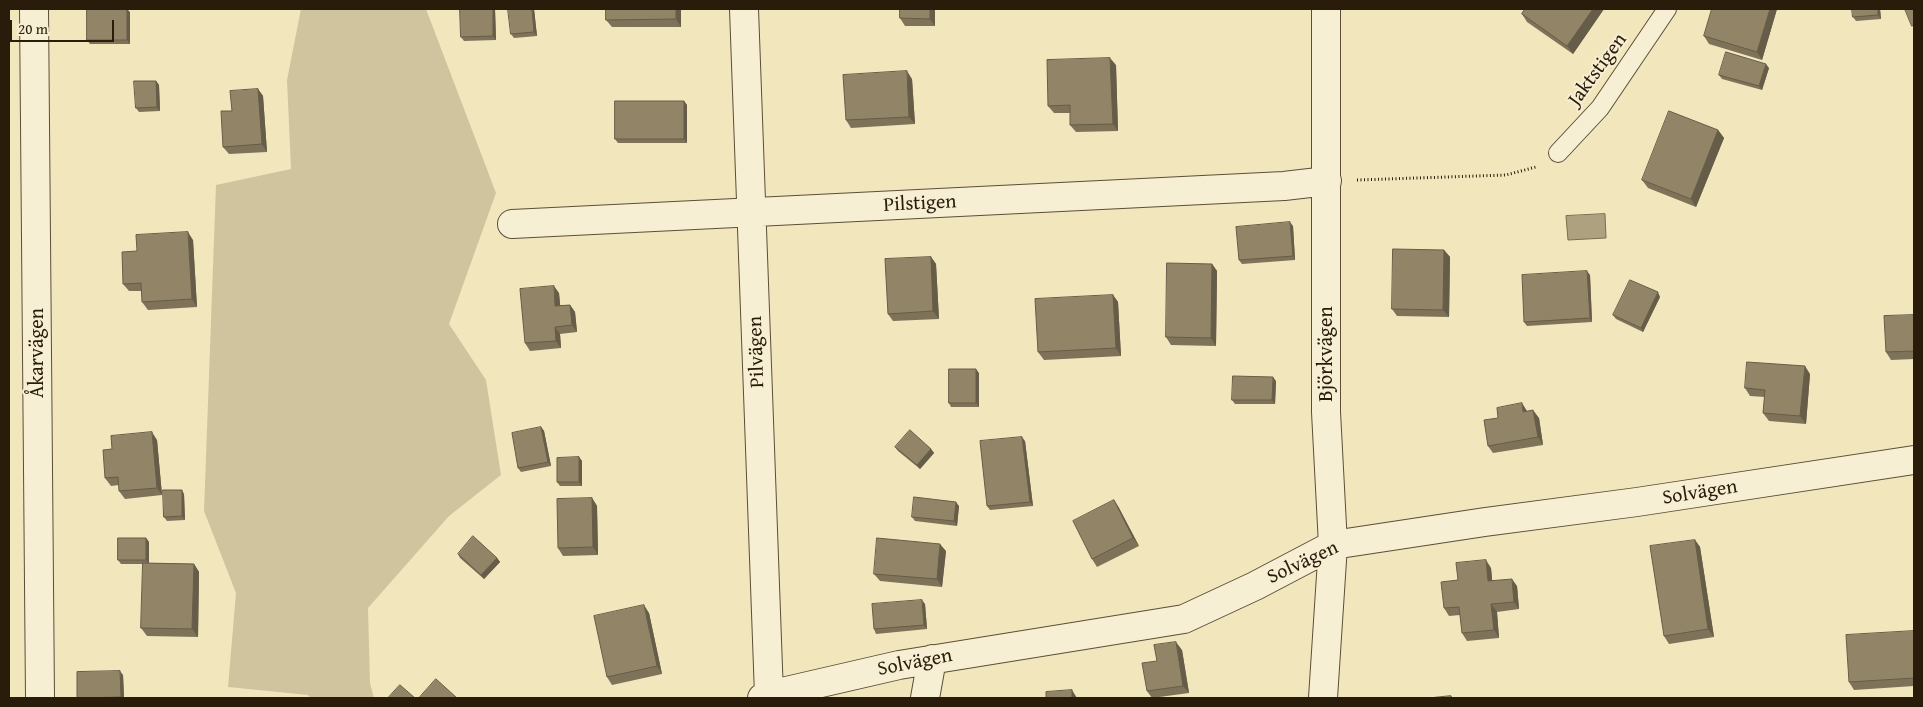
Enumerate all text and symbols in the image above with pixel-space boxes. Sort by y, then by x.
scale bar [12,10,116,42]
text: 20 m [18,18,48,39]
street label: Jaktstigen [1564,29,1632,111]
street label: Pilstigen [883,190,957,218]
street label: Björkvägen [1315,306,1339,402]
street label: Åkarvägen [26,308,50,398]
street label: Pilvägen [744,316,770,388]
street label: Solvägen [1661,475,1739,511]
street label: Solvägen [1264,536,1342,590]
street label: Solvägen [876,644,954,682]

